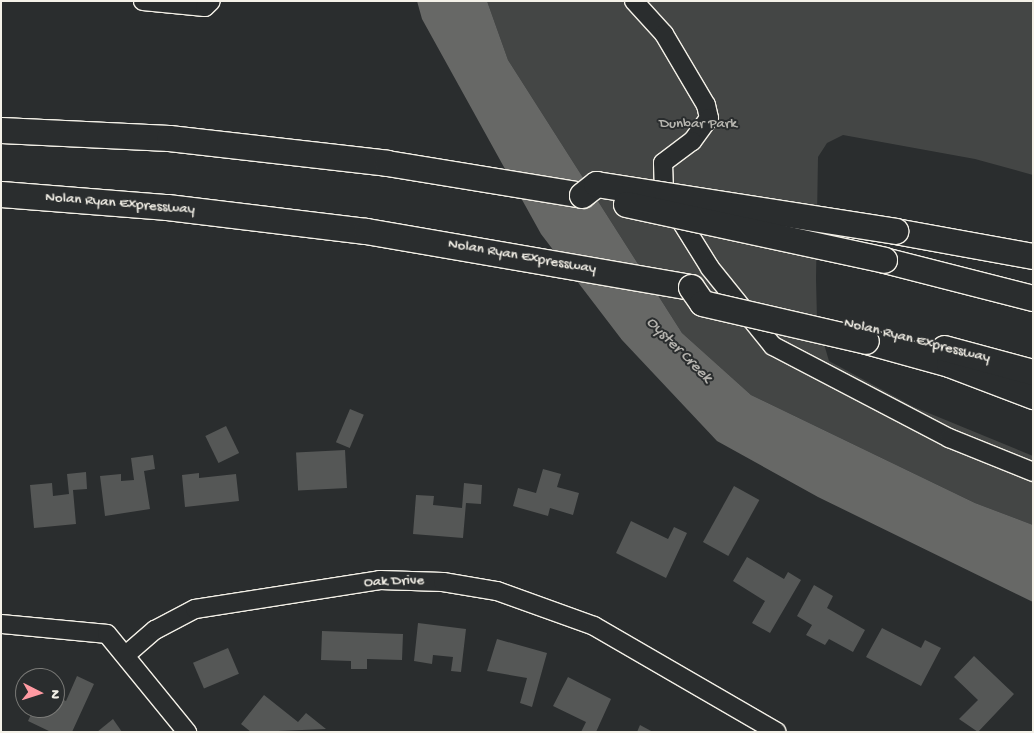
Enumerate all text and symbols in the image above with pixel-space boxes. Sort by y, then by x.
park label: Dunbar Park [659,116,737,134]
street label: Nolan Ryan Expressway [44,188,196,220]
street label: Nolan Ryan Expressway [446,235,598,279]
water label: Oyster Creek [641,314,715,388]
street label: Nolan Ryan Expressway [842,314,992,368]
street label: Oak Drive [364,572,424,592]
north arrow [15,668,65,718]
text: N [46,689,63,700]

